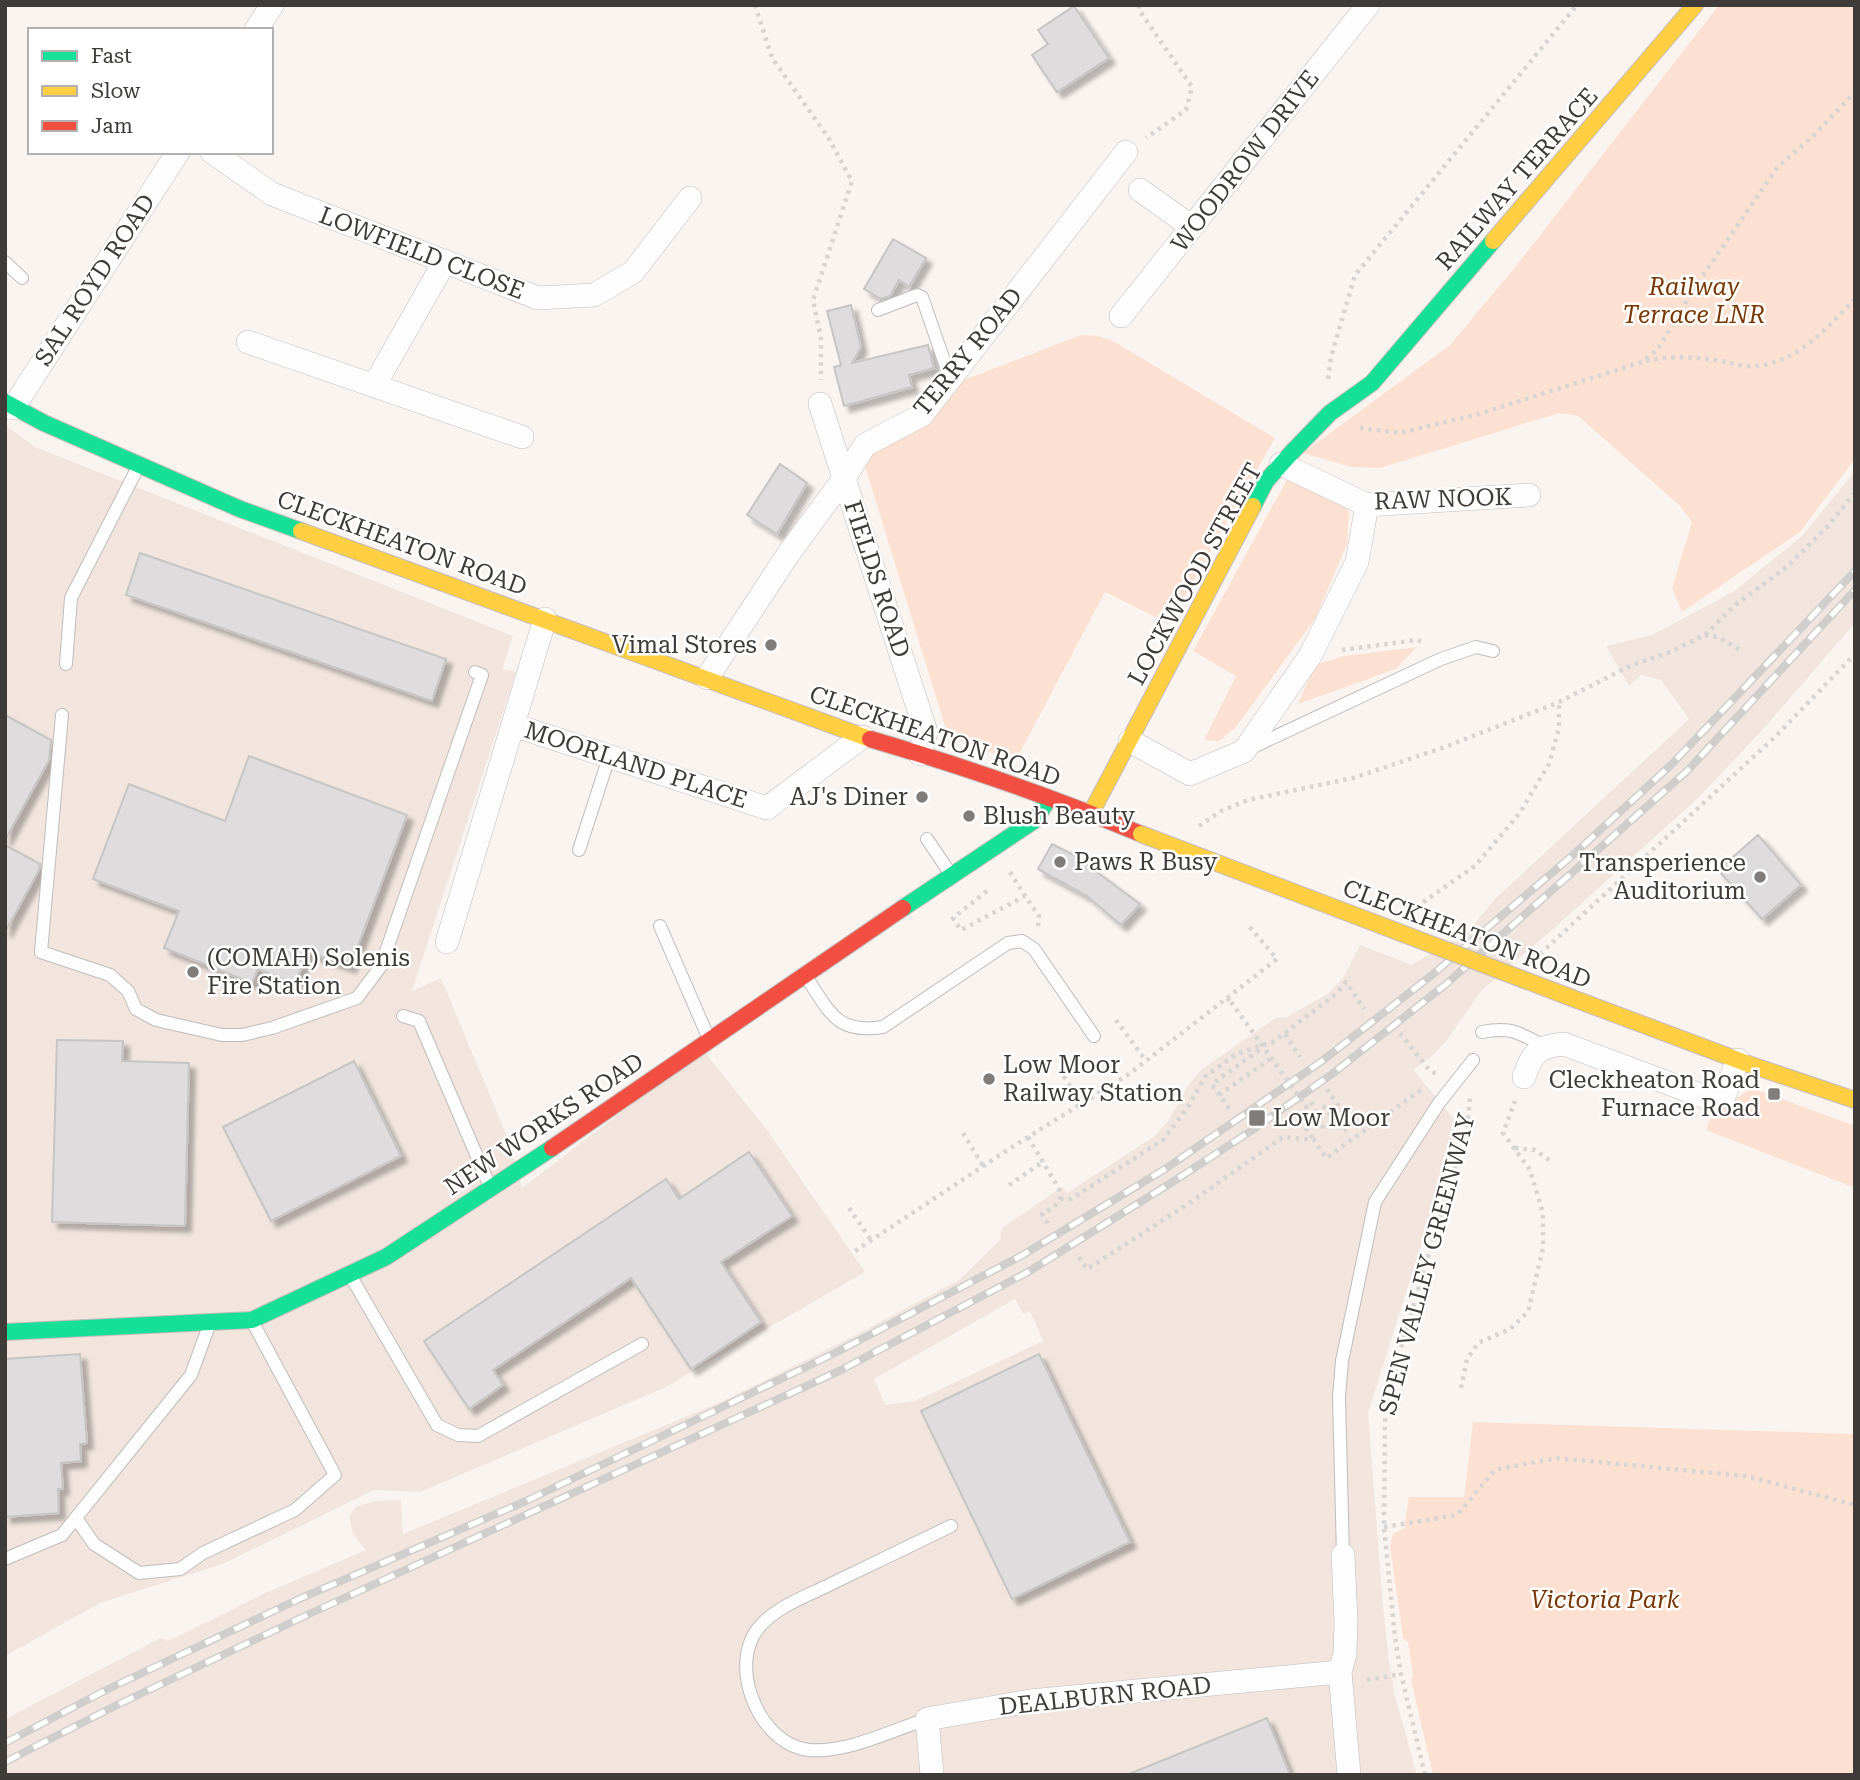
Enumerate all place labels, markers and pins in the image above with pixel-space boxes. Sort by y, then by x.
place label: Vimal Stores [612,631,757,659]
marker: Vimal Stores [763,637,779,653]
place label: AJ's Diner [790,783,908,811]
marker: AJ's Diner [914,789,930,805]
place label: Blush Beauty [983,802,1136,830]
marker: Blush Beauty [961,808,977,824]
place label: Paws R Busy [1074,848,1218,876]
place label: Transperience Auditorium [1579,849,1746,905]
marker: Paws R Busy [1052,854,1068,870]
marker: Transperience Auditorium [1752,869,1768,885]
place label: (COMAH) Solenis Fire Station [207,944,410,1000]
marker: (COMAH) Solenis Fire Station [185,964,201,980]
place label: Low Moor Railway Station [1003,1051,1183,1107]
place label: Cleckheaton Road Furnace Road [1549,1066,1760,1122]
marker: Low Moor Railway Station [981,1071,997,1087]
marker: Cleckheaton Road Furnace Road [1766,1086,1782,1102]
place label: Low Moor [1273,1104,1390,1132]
marker: Low Moor [1247,1108,1267,1128]

